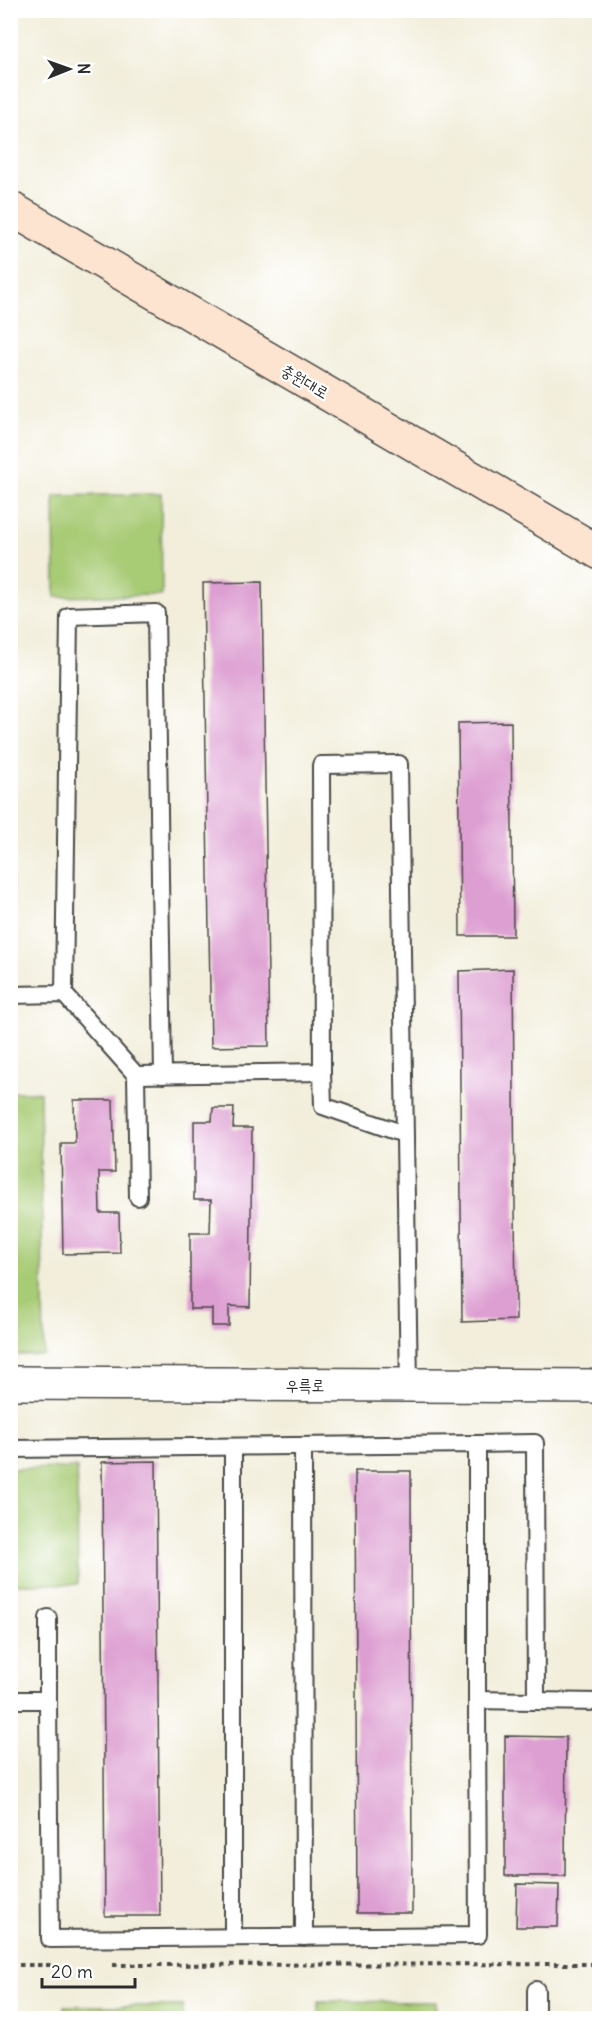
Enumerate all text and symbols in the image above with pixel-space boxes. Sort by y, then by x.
north arrow [39,39,99,99]
text: N [74,63,94,74]
street label: 충원대로 [278,359,332,403]
street label: 우륵로 [286,1375,324,1395]
scale bar [42,1951,135,1989]
text: 20 m [51,1960,93,1983]

